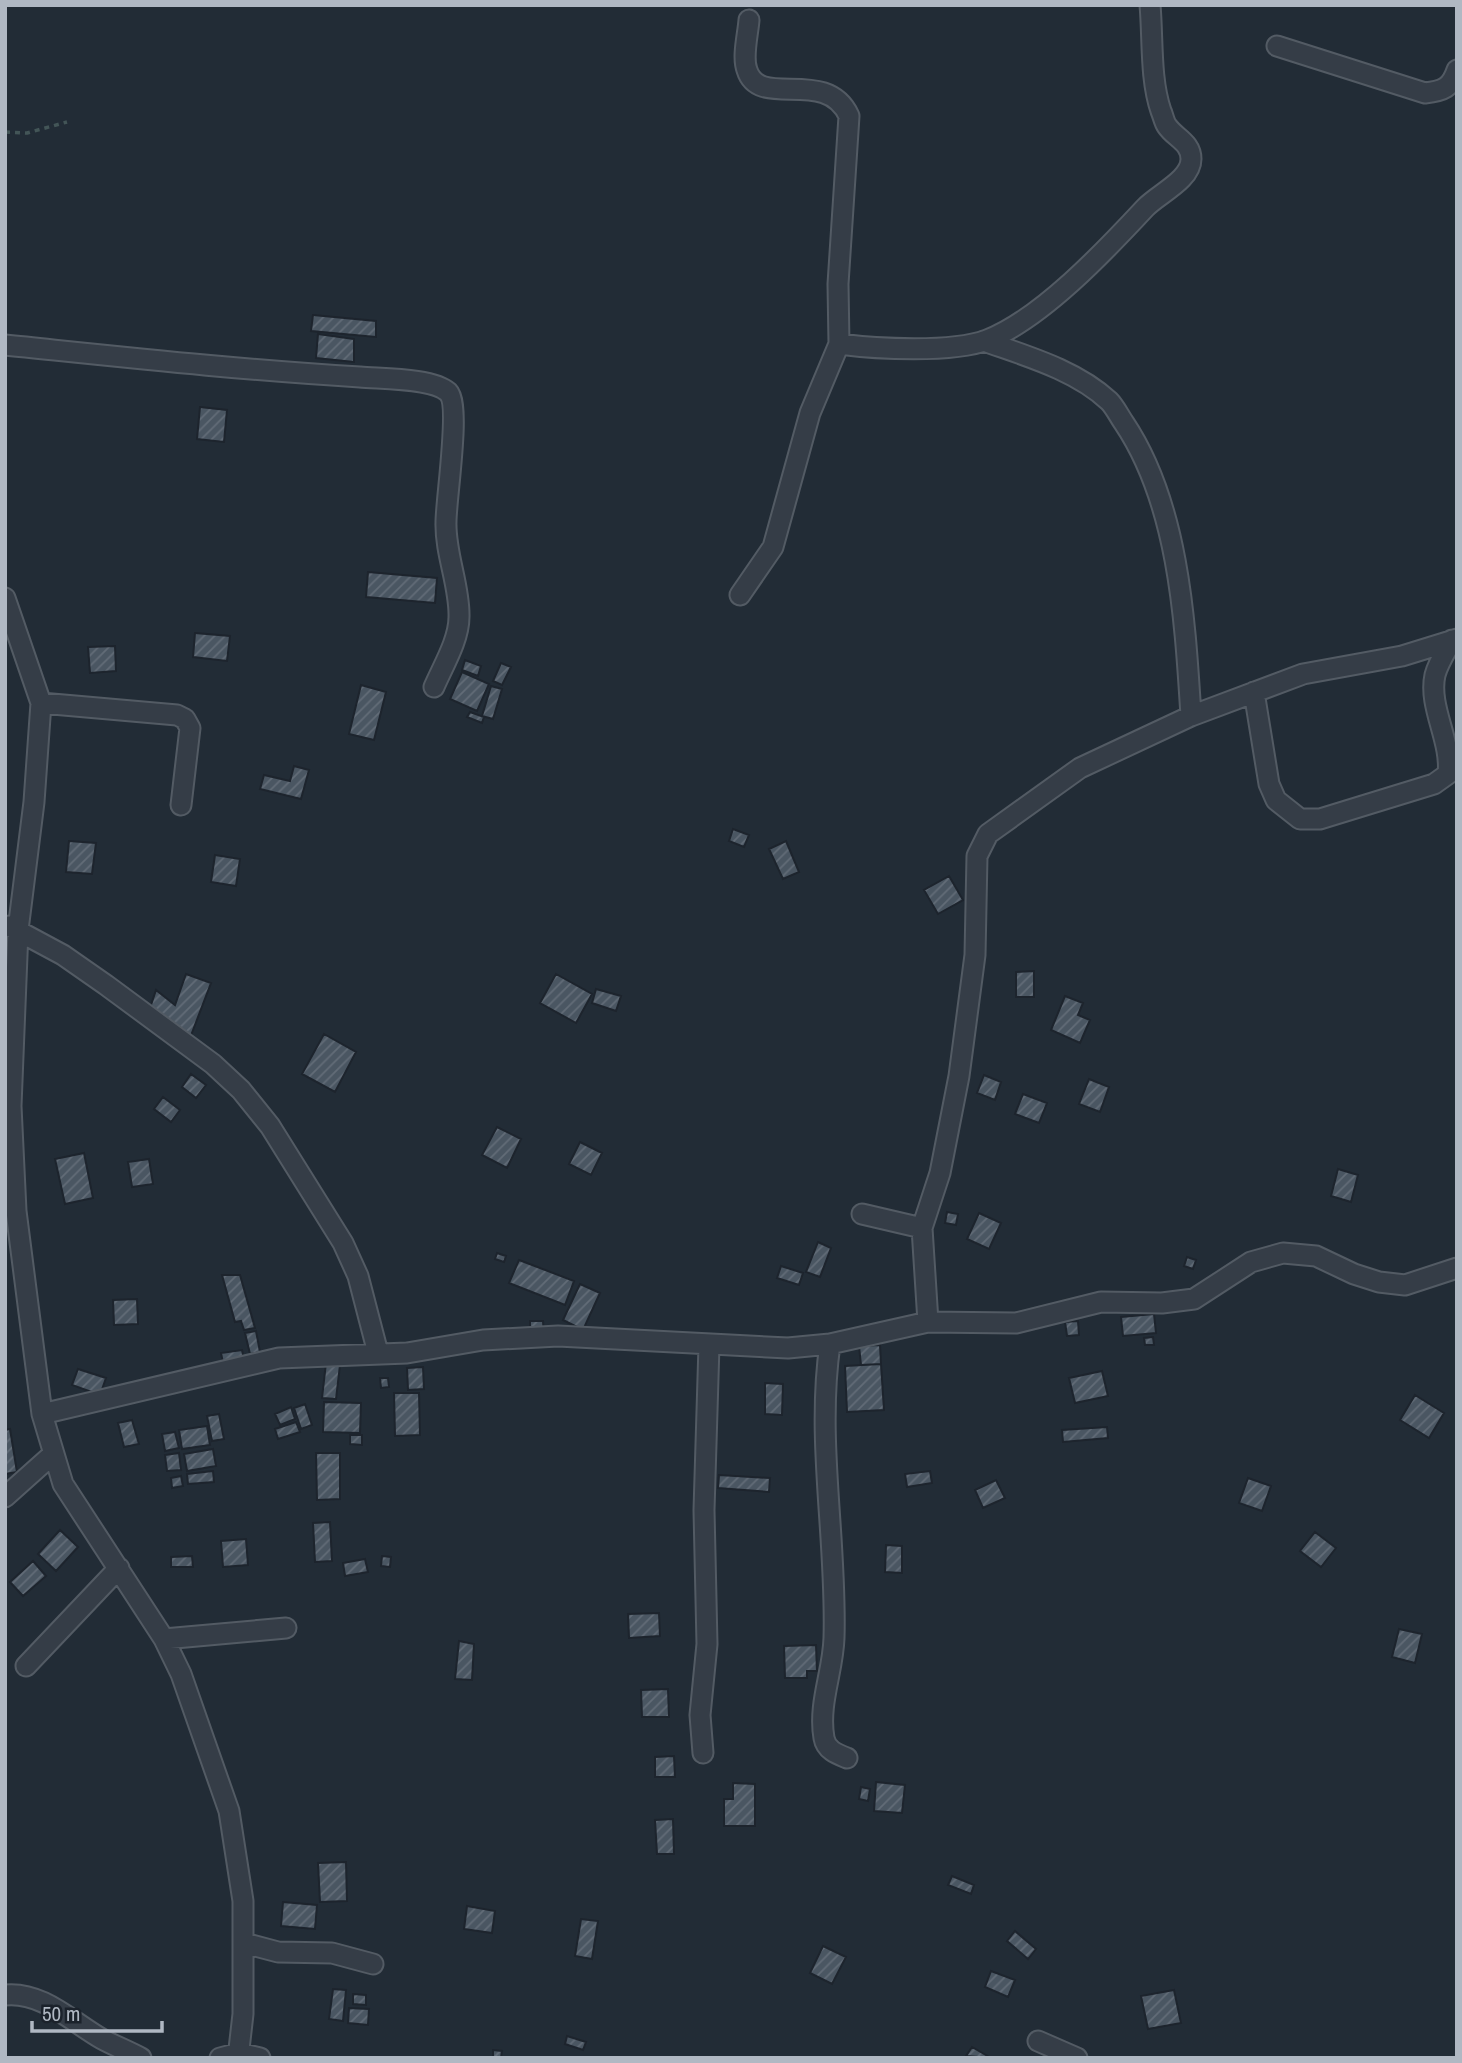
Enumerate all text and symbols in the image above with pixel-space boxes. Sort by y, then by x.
scale bar [32,1990,161,2034]
text: 50 m [42,1999,80,2028]

